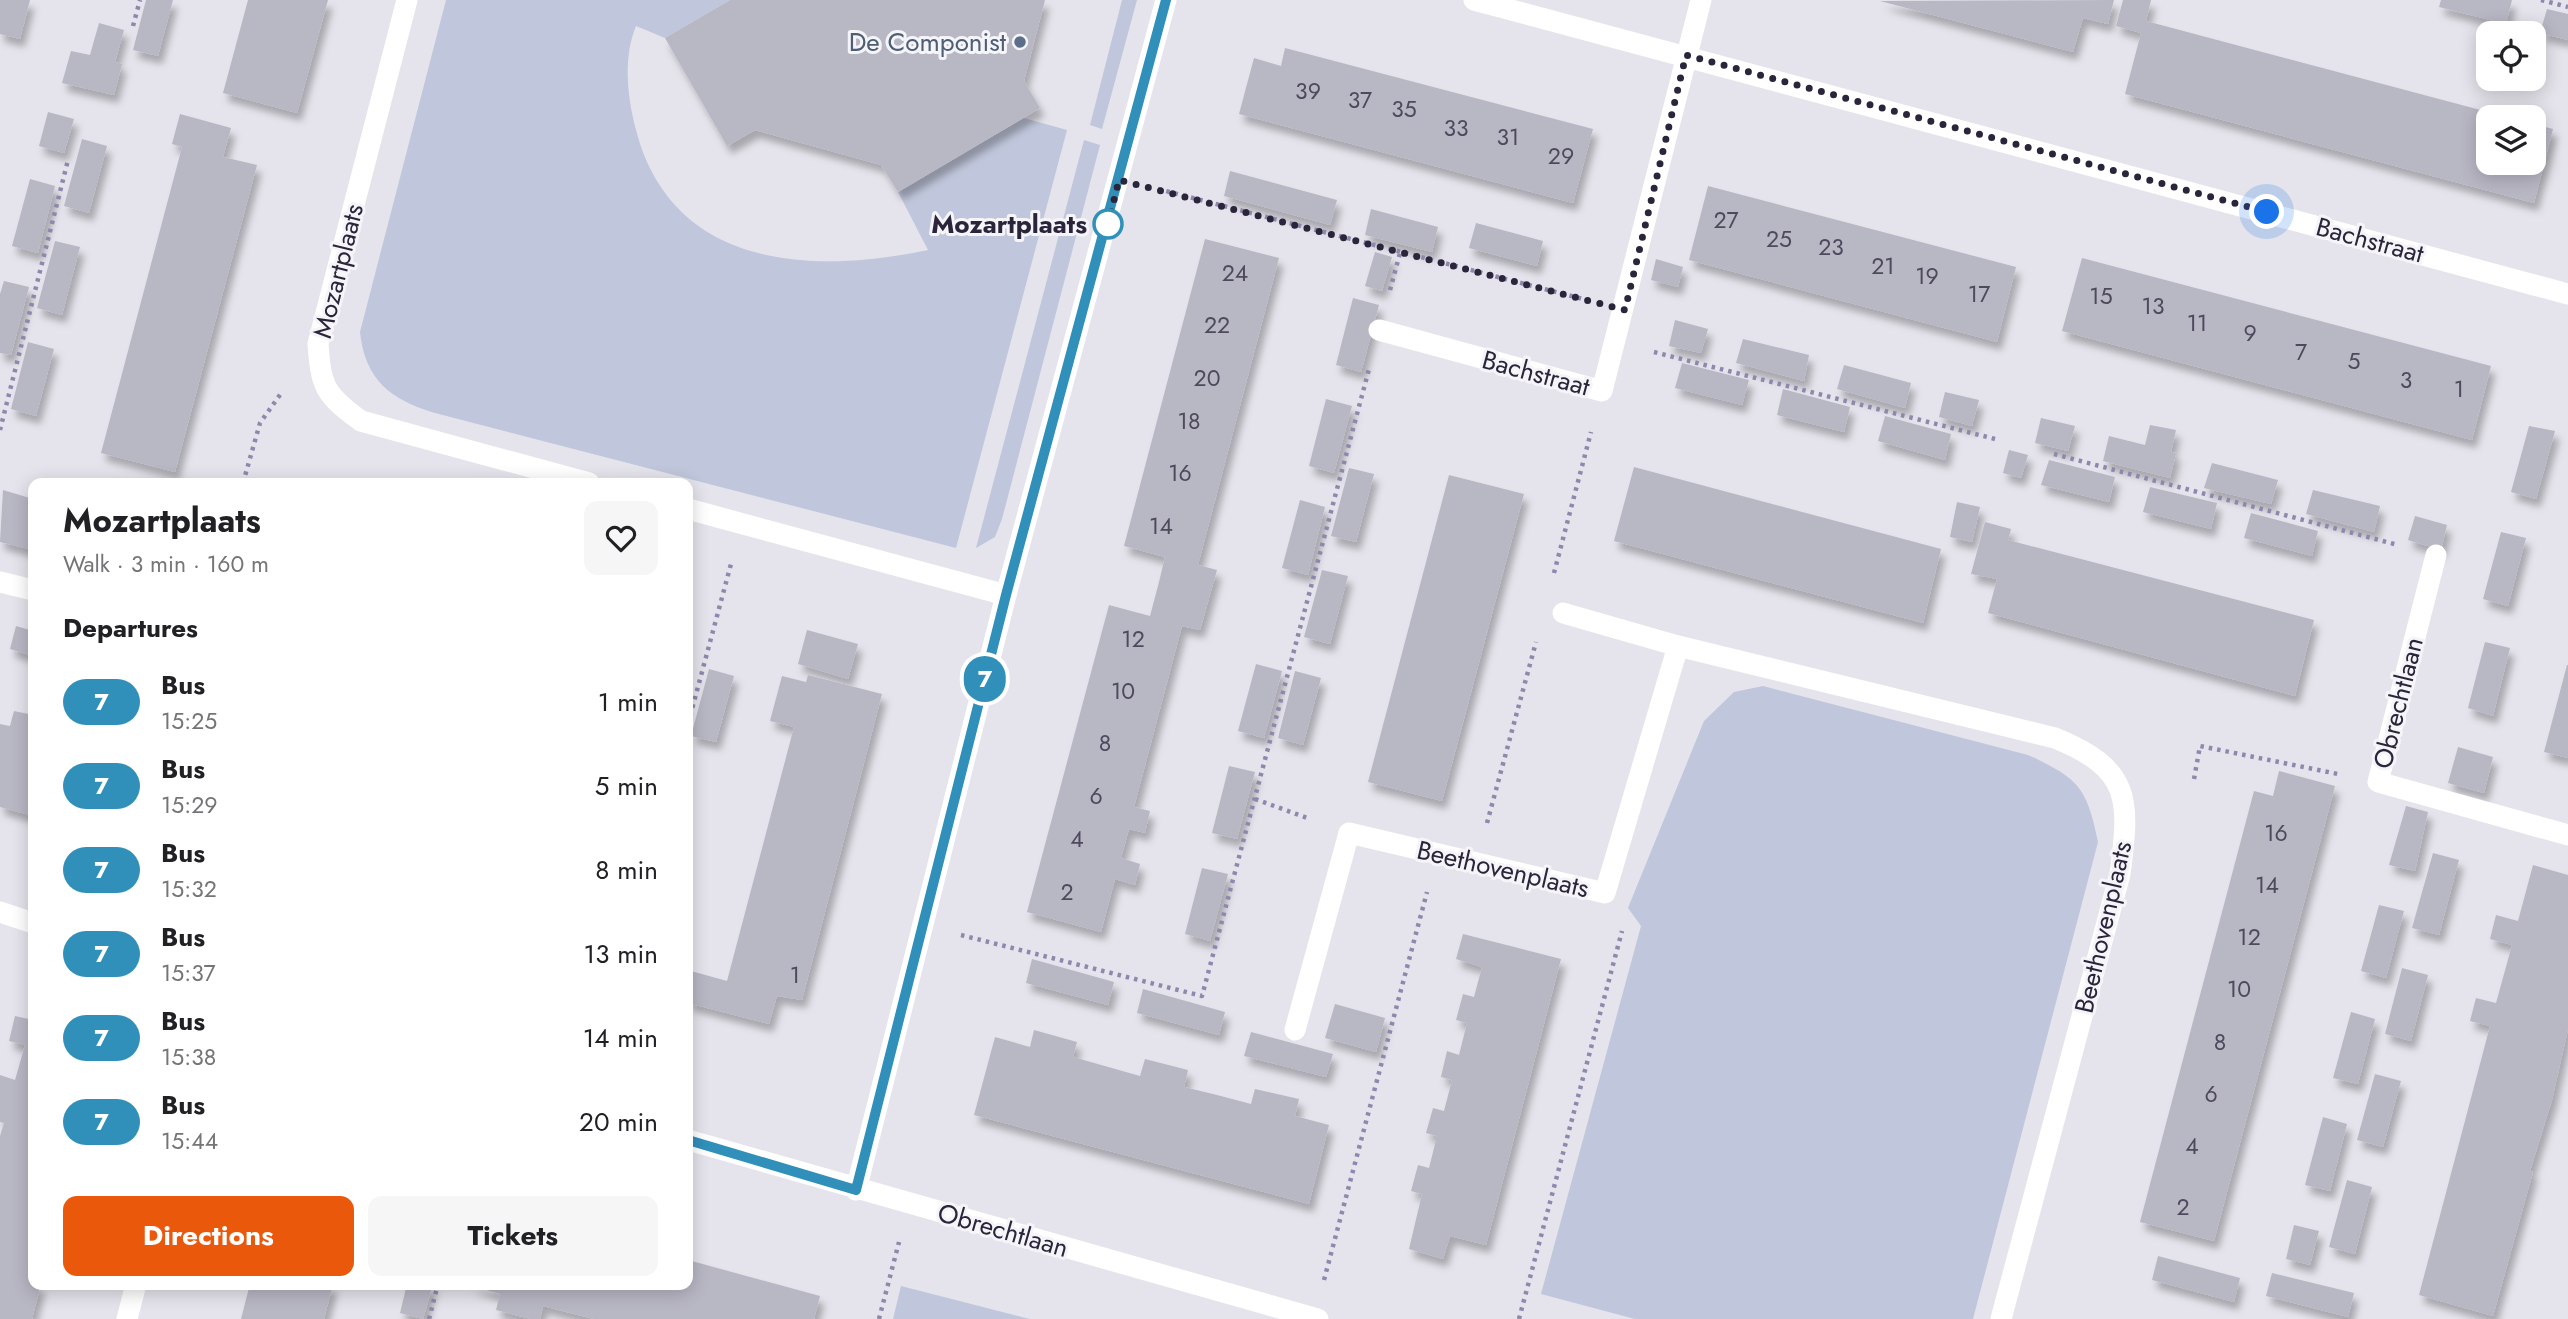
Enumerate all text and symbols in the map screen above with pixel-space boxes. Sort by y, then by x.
map controls [2476,21,2546,175]
button: locate [2476,21,2546,91]
place label: De Componist [849,23,1007,61]
marker: De Componist [1012,34,1028,50]
house number: 39 [1295,74,1321,108]
house number: 37 [1348,83,1372,117]
house number: 35 [1391,92,1417,126]
button: layers [2476,105,2546,175]
house number: 33 [1443,111,1469,145]
house number: 31 [1497,120,1519,154]
house number: 29 [1548,139,1574,173]
your location [2249,194,2284,229]
street label: Mozartplaats [303,200,373,342]
house number: 27 [1713,203,1739,237]
place label: Mozartplaats [931,205,1087,243]
street label: Bachstraat [2312,207,2429,273]
marker: Mozartplaats [1093,209,1123,239]
house number: 25 [1766,222,1792,256]
house number: 23 [1818,230,1844,264]
house number: 21 [1871,249,1895,283]
house number: 24 [1222,256,1248,290]
house number: 19 [1915,259,1939,293]
house number: 17 [1968,277,1990,311]
house number: 15 [2089,279,2113,313]
house number: 13 [2142,289,2164,323]
house number: 11 [2187,306,2207,340]
house number: 22 [1204,308,1230,342]
house number: 9 [2243,316,2257,350]
house number: 7 [2295,335,2307,369]
street label: Bachstraat [1478,340,1595,406]
house number: 5 [2348,344,2361,378]
house number: 20 [1194,361,1220,395]
house number: 3 [2400,363,2412,397]
house number: 1 [2454,372,2464,406]
house number: 18 [1178,404,1200,438]
house number: 16 [1168,456,1192,490]
text: Mozartplaats [63,497,261,544]
button: heart [584,501,658,575]
house number: 14 [1149,509,1173,543]
text: Walk · 3 min · 160 m [63,547,269,581]
text: Departures [63,609,198,647]
house number: 12 [1121,622,1145,656]
street label: Obrechtlaan [2363,633,2433,773]
line badge: 7 [962,656,1008,702]
text: 7 [978,661,992,696]
text: Bus [161,666,205,704]
house number: 10 [1111,674,1135,708]
text: 1 min [598,683,658,721]
text: 7 [94,684,109,719]
text: 15:25 [161,704,217,738]
house number: 8 [1099,726,1111,760]
text: Bus [161,750,205,788]
text: 5 min [595,767,658,805]
text: 7 [94,768,109,803]
house number: 6 [1089,779,1103,813]
text: 15:29 [161,788,218,822]
house number: 16 [2264,816,2288,850]
house number: 4 [1070,822,1084,856]
street label: Beethovenplaats [1413,831,1593,907]
text: Bus [161,834,205,872]
street label: Beethovenplaats [2065,837,2141,1017]
text: 8 min [595,851,658,889]
text: 7 [94,852,109,887]
house number: 14 [2255,868,2279,902]
text: 15:32 [161,872,217,906]
house number: 2 [1060,875,1074,909]
text: Bus [161,918,205,956]
house number: 12 [2237,920,2261,954]
text: 13 min [584,935,658,973]
text: 7 [94,936,109,971]
text: 15:37 [161,956,216,990]
house number: 1 [790,958,800,992]
house number: 10 [2227,972,2251,1006]
text: Bus [161,1002,205,1040]
text: 14 min [583,1019,658,1057]
text: 7 [94,1020,109,1055]
house number: 8 [2214,1025,2226,1059]
text: 15:38 [161,1040,216,1074]
house number: 6 [2204,1077,2218,1111]
text: Bus [161,1086,205,1124]
text: 20 min [579,1103,658,1141]
text: 7 [94,1104,109,1139]
text: 15:44 [161,1124,218,1158]
house number: 4 [2185,1129,2199,1163]
house number: 2 [2176,1190,2190,1224]
street label: Obrechtlaan [933,1193,1073,1267]
button: Directions [63,1196,354,1276]
button: Tickets [368,1196,658,1276]

